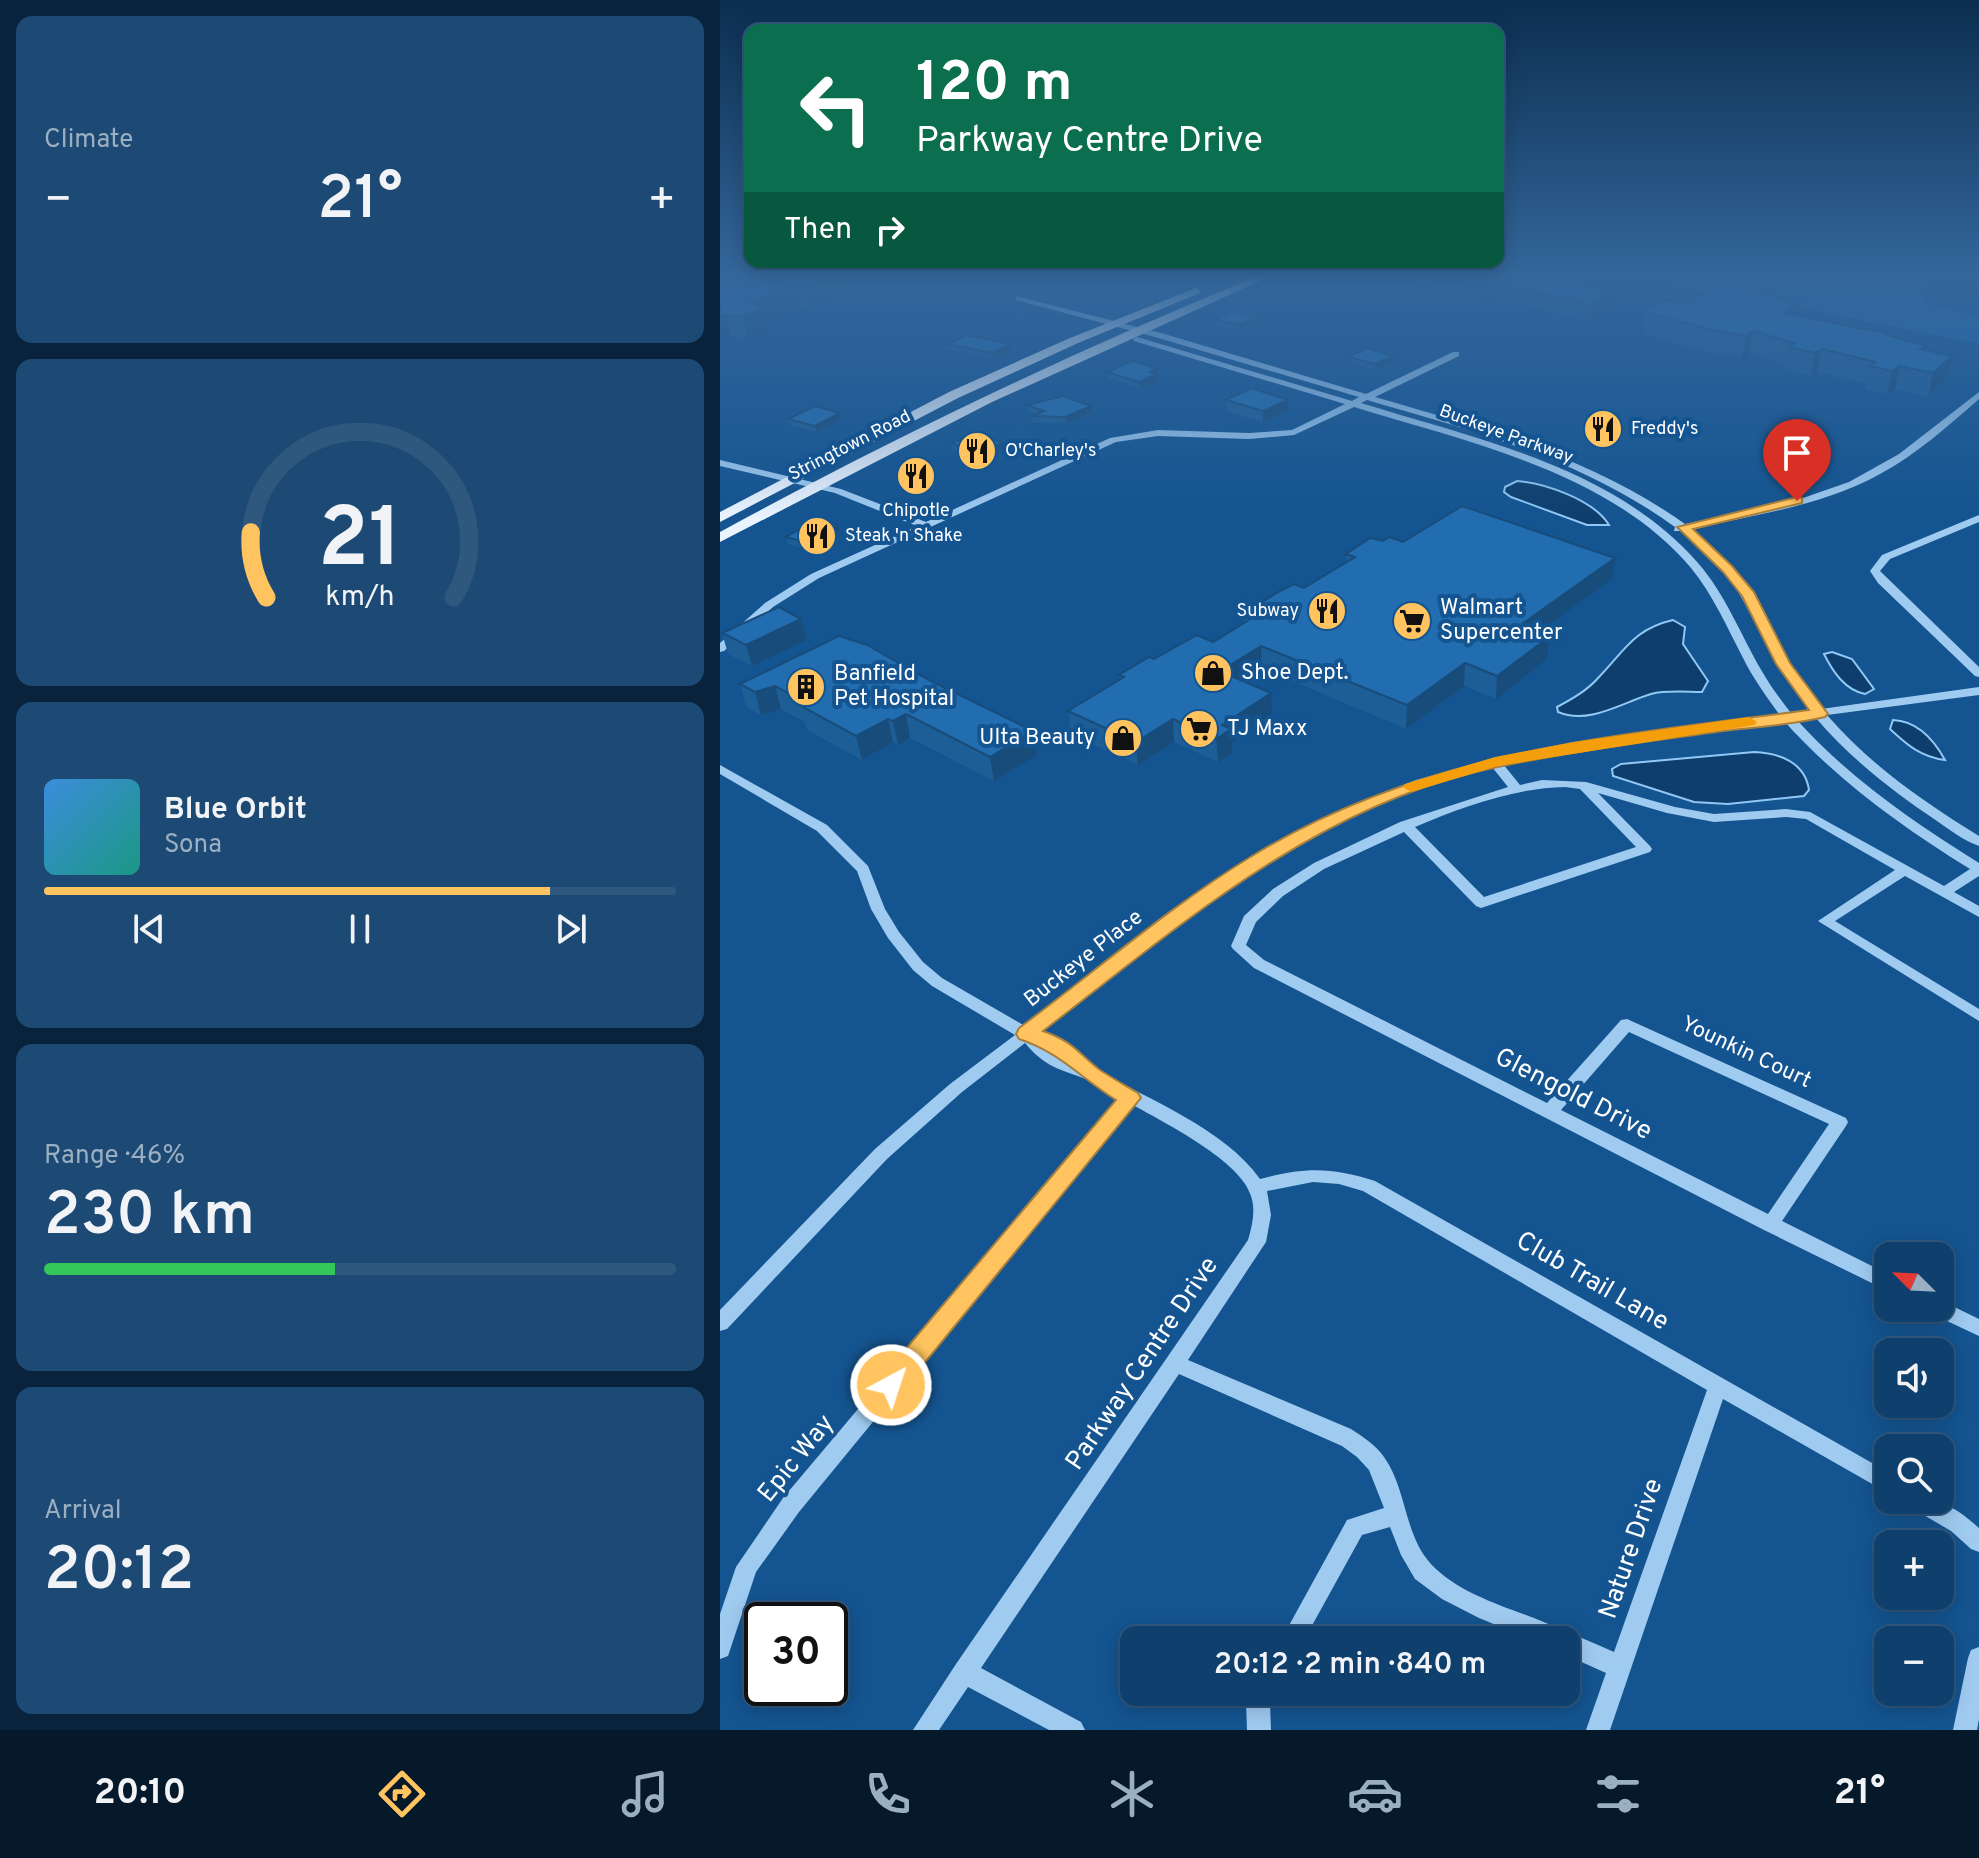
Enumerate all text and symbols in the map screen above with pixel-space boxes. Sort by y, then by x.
text: 120 m [916,50,1073,120]
icon: left [784,56,888,160]
text: Parkway Centre Drive [916,119,1263,165]
text: Climate [44,124,133,157]
text: 21° [318,164,403,240]
text: − [44,174,72,230]
text: + [648,174,676,230]
icon: right [868,208,912,252]
text: Then [784,212,852,249]
street label: Buckeye Parkway [1436,400,1576,470]
street label: Stringtown Road [785,405,915,487]
restaurant icon: Freddy's [1582,408,1624,450]
place label: Freddy's [1631,418,1698,441]
pin [1763,419,1831,501]
restaurant icon: O'Charley's [956,430,998,472]
icon: arrive [1775,431,1819,475]
place label: O'Charley's [1005,440,1096,463]
restaurant icon: Chipotle [895,455,937,497]
text: 21 [318,491,402,596]
place label: Chipotle [882,500,950,523]
restaurant icon: Steak 'n Shake [796,515,838,557]
place label: Steak 'n Shake [845,525,962,548]
text: km/h [325,580,395,616]
restaurant icon: Subway [1306,590,1348,632]
place label: Walmart Supercenter [1440,595,1563,647]
place label: Subway [1237,600,1299,623]
supermarket icon: Walmart Supercenter [1391,600,1433,642]
shop icon: Shoe Dept. [1192,652,1234,694]
place label: Shoe Dept. [1241,660,1348,687]
place label: Banfield Pet Hospital [834,661,954,713]
building icon: Banfield Pet Hospital [785,666,827,708]
supermarket icon: TJ Maxx [1178,708,1220,750]
place label: TJ Maxx [1227,716,1307,743]
shop icon: Ulta Beauty [1102,717,1144,759]
place label: Ulta Beauty [979,725,1095,752]
text: Blue Orbit [164,792,307,829]
text: Sona [164,829,222,862]
street label: Buckeye Place [1019,904,1149,1014]
icon: previous [127,907,171,951]
icon: pause [338,907,382,951]
icon: next [549,907,593,951]
street label: Younkin Court [1677,1011,1815,1095]
street label: Glengold Drive [1489,1041,1657,1149]
text: Range · 46% [44,1140,185,1173]
text: 230 km [44,1180,255,1256]
street label: Club Trail Lane [1510,1225,1674,1339]
north arrow [1874,1242,1954,1322]
map controls [1874,1242,1954,1706]
street label: Parkway Centre Drive [1059,1251,1227,1477]
button: sound [1874,1338,1954,1418]
position arrow [849,1343,933,1427]
street label: Epic Way [751,1408,843,1510]
button: search [1874,1434,1954,1514]
street label: Nature Drive [1593,1475,1671,1623]
text: Arrival [44,1495,122,1528]
button: + [1874,1530,1954,1610]
text: 20:12 [44,1535,194,1611]
speed limit sign: 30 [744,1602,848,1706]
button: − [1874,1626,1954,1706]
text: 20:12 · 2 min · 840 m [1214,1647,1486,1684]
icon: directions [374,1766,430,1822]
icon: music [617,1766,673,1822]
icon: phone [860,1766,916,1822]
icon: climate [1104,1766,1160,1822]
icon: car [1347,1766,1403,1822]
icon: filters [1590,1766,1646,1822]
text: 20:10 [94,1771,186,1817]
text: 21° [1834,1771,1885,1817]

